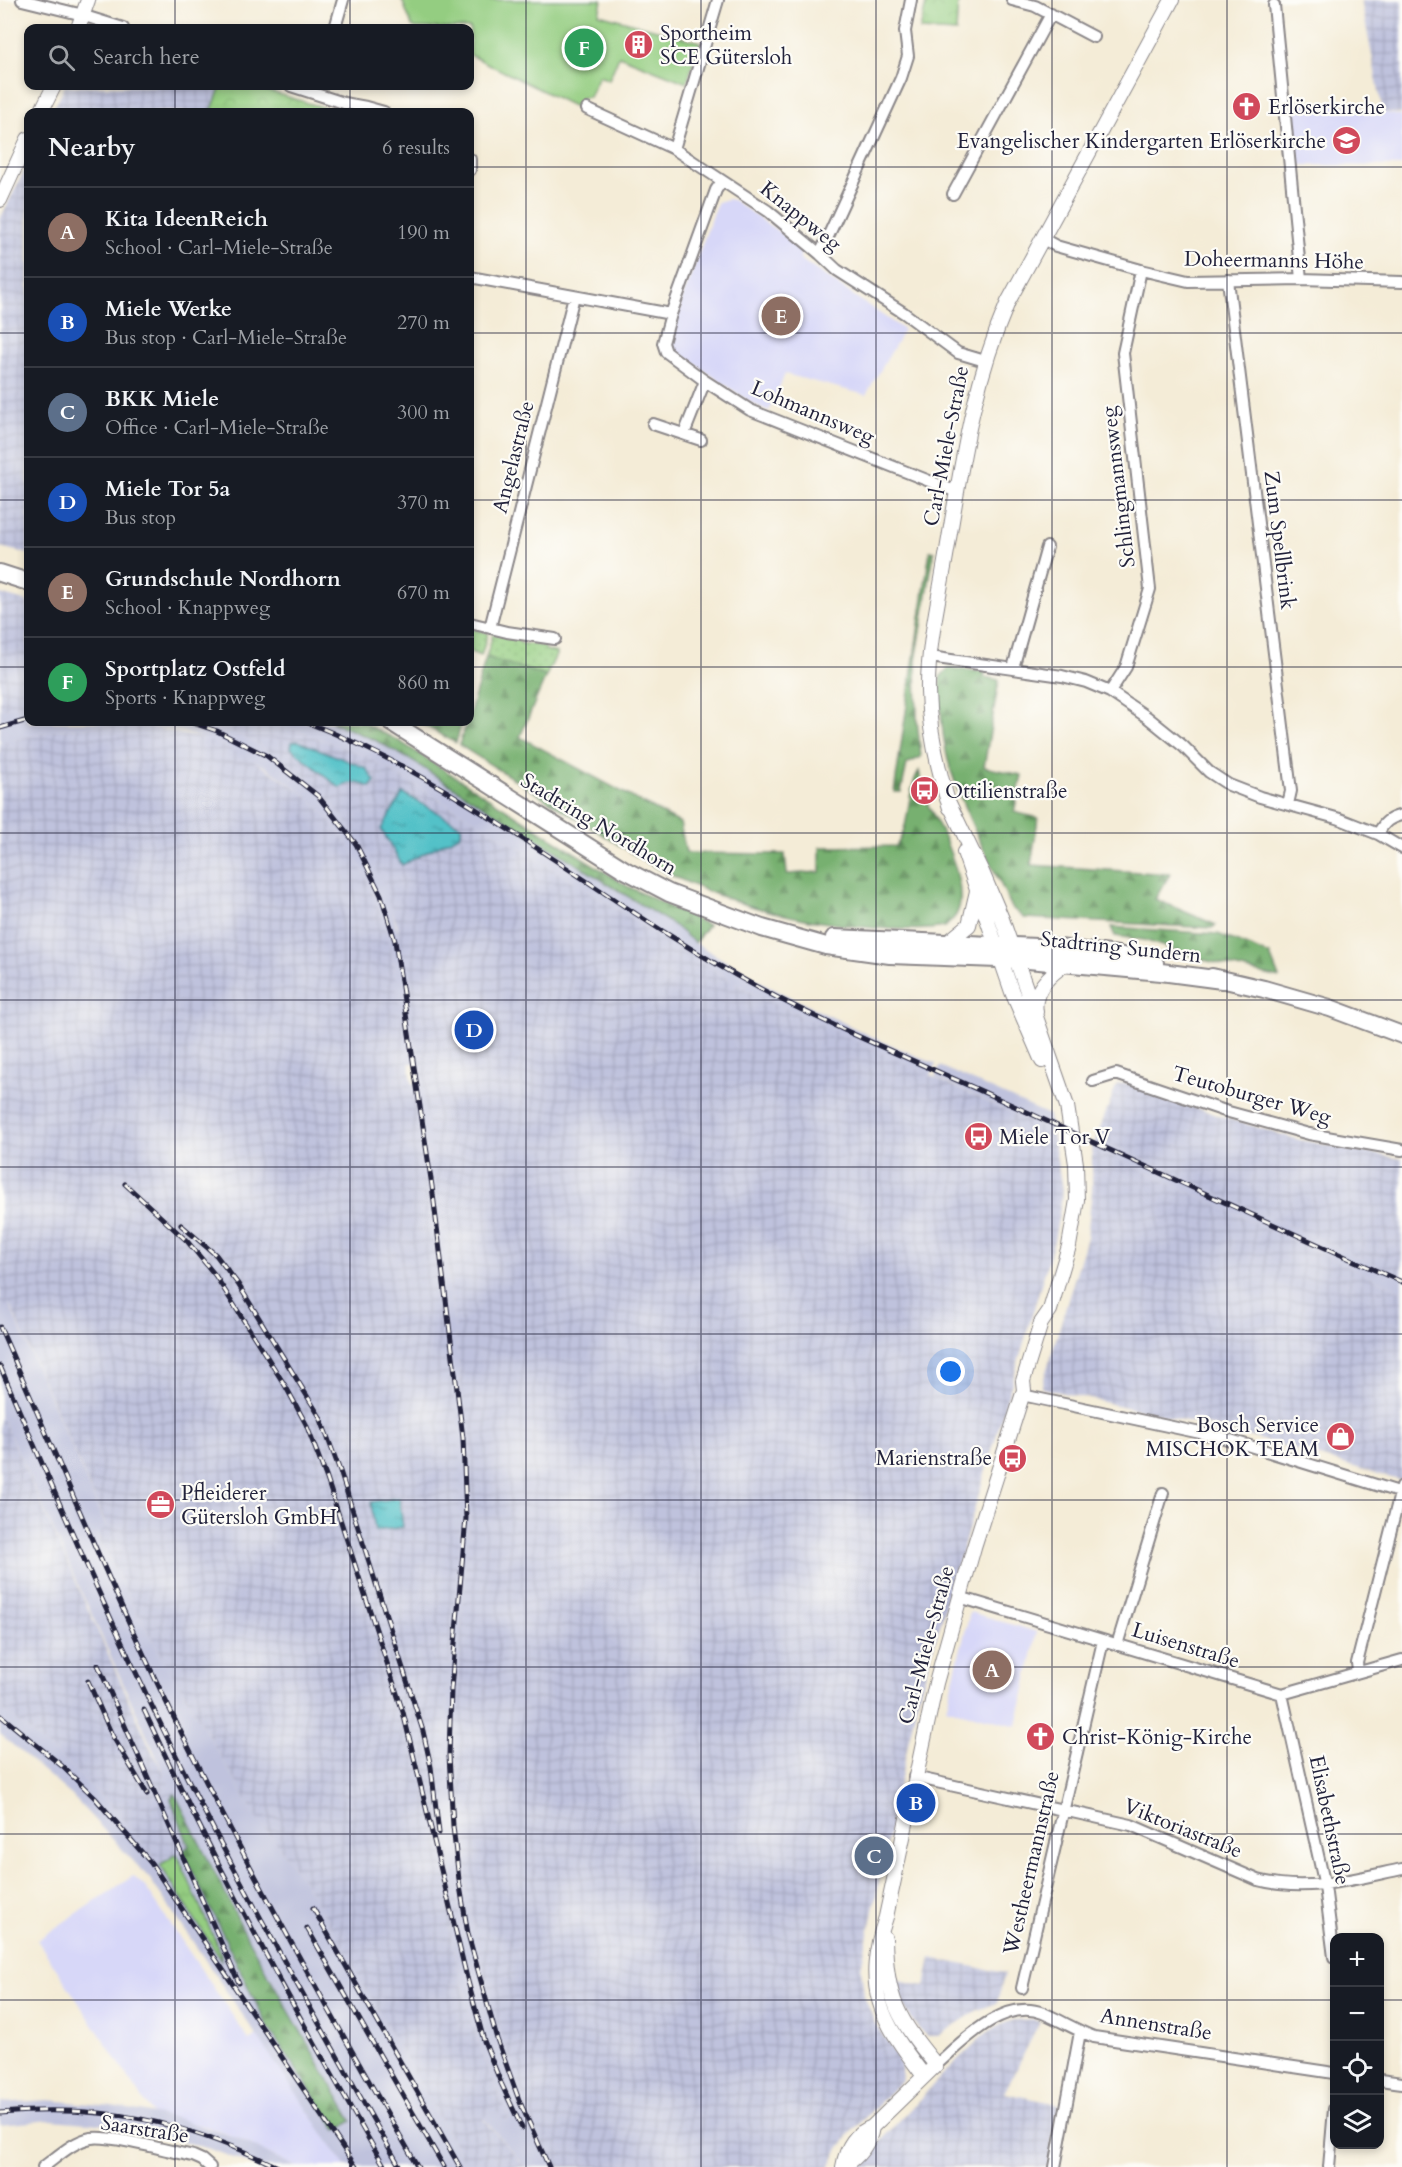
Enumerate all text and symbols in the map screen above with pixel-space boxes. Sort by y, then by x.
place label: Sportheim SCE Gütersloh [660,19,793,72]
search box [24,24,474,90]
pin: F [564,26,604,70]
building icon: Sportheim SCE Gütersloh [623,29,655,61]
icon: search [45,41,78,74]
text: Search here [93,42,200,72]
church icon: Erlöserkirche [1231,91,1263,123]
place label: Erlöserkirche [1268,93,1385,122]
school or university icon: Evangelischer Kindergarten Erlöserkirche [1331,125,1363,157]
place label: Evangelischer Kindergarten Erlöserkirche [957,127,1326,156]
text: Nearby [48,130,136,165]
text: 6 results [382,134,450,161]
street label: Knappweg [754,175,848,258]
text: Kita IdeenReich [105,204,268,234]
text: A [60,219,75,246]
text: 190 m [397,219,450,246]
text: School · Carl-Miele-Straße [105,234,333,261]
street label: Doheermanns Höhe [1184,244,1364,277]
text: Miele Werke [105,294,232,324]
pin: E [762,294,800,338]
text: B [60,309,75,336]
text: 270 m [397,309,450,336]
text: Bus stop · Carl-Miele-Straße [105,324,347,351]
street label: Carl-Miele-Straße [917,363,976,529]
street label: Lohmannsweg [747,373,879,452]
text: BKK Miele [105,384,219,414]
street label: Angelastraße [485,398,541,516]
text: C [60,399,75,426]
text: 300 m [397,399,450,426]
street label: Schlingmannsweg [1094,404,1143,569]
text: Office · Carl-Miele-Straße [105,414,329,441]
street label: Zum Spellbrink [1257,469,1303,612]
text: Miele Tor 5a [105,474,230,504]
text: D [59,489,76,516]
text: 370 m [397,489,450,516]
text: Bus stop [105,504,176,531]
text: Grundschule Nordhorn [105,564,341,594]
text: E [61,579,74,606]
text: 670 m [397,579,450,606]
text: School · Knappweg [105,594,270,621]
text: Sportplatz Ostfeld [105,654,285,684]
text: F [62,669,73,696]
text: 860 m [397,669,450,696]
text: Sports · Knappweg [105,684,265,711]
street label: Stadtring Nordhorn [515,766,682,883]
bus stop icon: Ottilienstraße [908,775,940,807]
place label: Ottilienstraße [945,777,1067,806]
street label: Stadtring Sundern [1039,925,1203,970]
pin: D [454,1008,494,1052]
street label: Teutoburger Weg [1169,1059,1335,1132]
bus stop icon: Miele Tor V [962,1121,994,1153]
place label: Miele Tor V [999,1123,1111,1152]
your location [936,1357,965,1386]
place label: Bosch Service MISCHOK TEAM [1145,1411,1319,1464]
shop icon: Bosch Service MISCHOK TEAM [1324,1421,1356,1453]
bus stop icon: Marienstraße [997,1442,1029,1474]
place label: Marienstraße [876,1444,992,1473]
place label: Pfleiderer Gütersloh GmbH [181,1479,337,1532]
office icon: Pfleiderer Gütersloh GmbH [144,1489,176,1521]
street label: Carl-Miele-Straße [891,1563,962,1728]
street label: Luisenstraße [1129,1615,1243,1676]
pin: A [972,1648,1012,1692]
church icon: Christ-König-Kirche [1025,1721,1057,1753]
place label: Christ-König-Kirche [1062,1723,1252,1752]
street label: Elisabethstraße [1302,1753,1357,1888]
street label: Westheermannstraße [996,1768,1067,1959]
pin: B [896,1780,936,1826]
street label: Viktoriastraße [1119,1791,1246,1865]
pin: C [854,1834,894,1878]
map controls [1330,1933,1384,2149]
button: + [1330,1933,1384,1987]
button: − [1330,1987,1384,2041]
street label: Annenstraße [1098,2001,1214,2048]
button: locate [1330,2041,1384,2095]
button: layers [1330,2095,1384,2149]
street label: Saarstraße [99,2108,191,2151]

